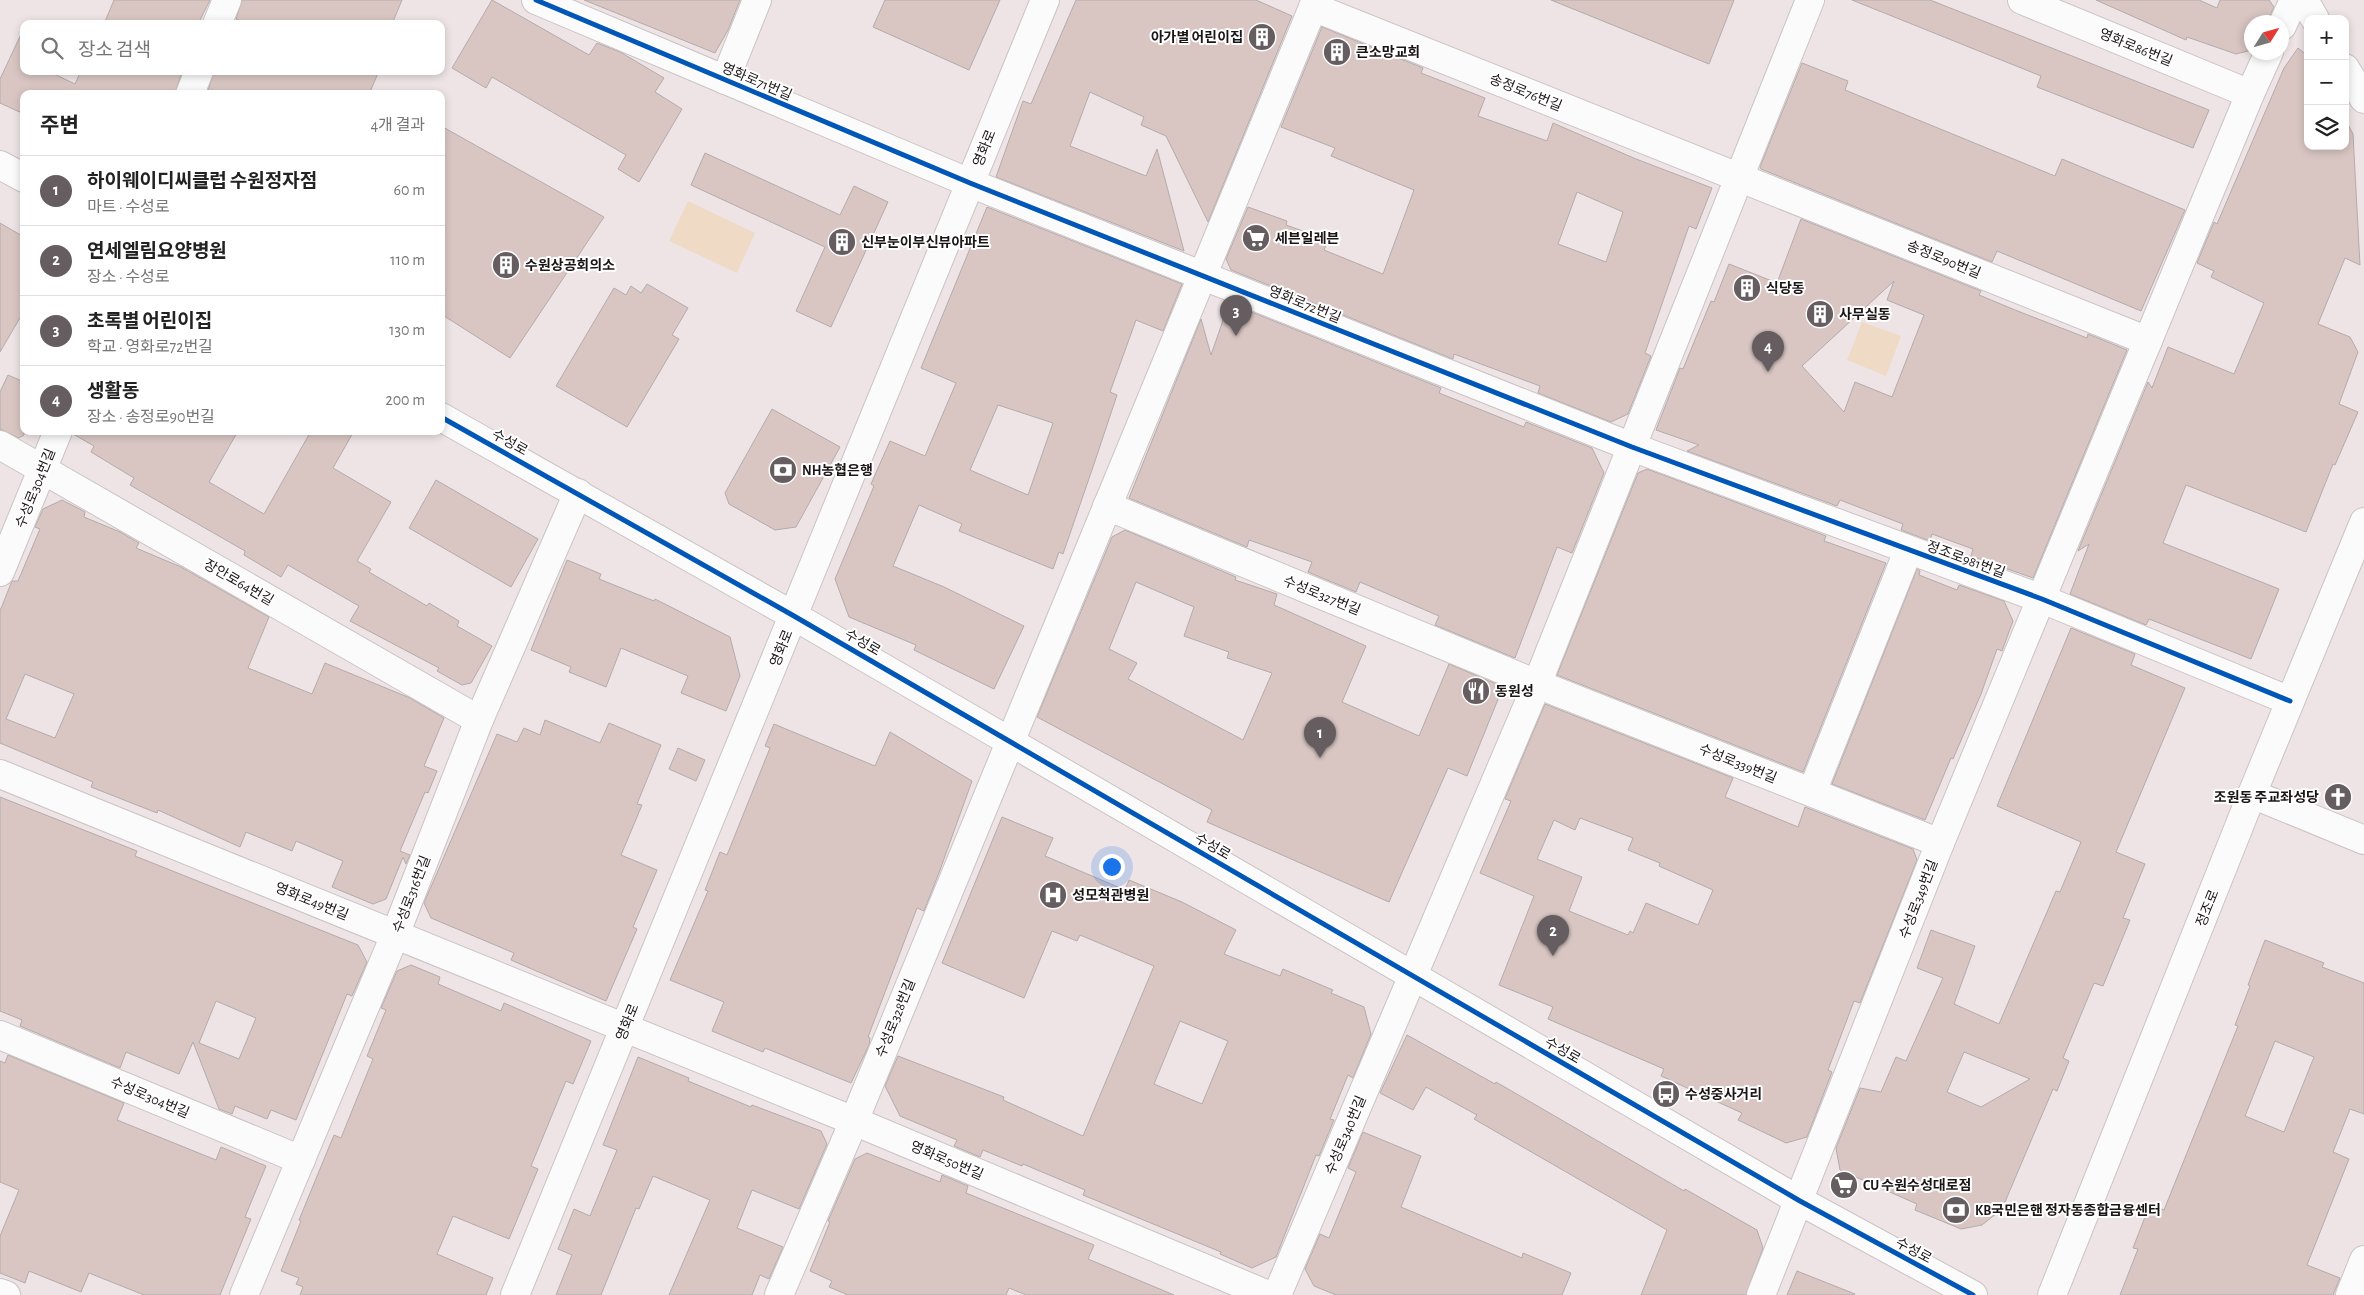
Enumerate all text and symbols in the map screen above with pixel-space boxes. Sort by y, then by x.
north arrow [2244,15,2289,60]
map controls [2304,15,2349,150]
button: + [2304,15,2349,60]
search box [20,20,445,75]
building icon: 아가별 어린이집 [1247,22,1277,52]
street label: 영화로86번길 [2097,26,2175,69]
place label: 아가별 어린이집 [1151,30,1243,45]
icon: search [38,34,66,62]
building icon: 큰소망교회 [1322,37,1352,67]
text: 장소 검색 [78,41,151,60]
place label: 큰소망교회 [1356,45,1420,60]
street label: 영화로71번길 [719,60,794,103]
button: − [2304,60,2349,105]
street label: 송정로76번길 [1487,71,1564,114]
button: layers [2304,105,2349,150]
text: 주변 [40,115,79,136]
text: 4개 결과 [371,117,425,133]
street label: 영화로 [970,127,999,169]
text: 하이웨이디씨클럽 수원정자점 [87,172,317,191]
text: 1 [53,182,59,198]
text: 60 m [394,182,425,198]
text: 마트 · 수성로 [87,199,170,215]
supermarket icon: 세븐일레븐 [1241,223,1271,253]
building icon: 신부눈이부신뷰아파트 [827,227,857,257]
place label: 세븐일레븐 [1275,231,1340,246]
place label: 신부눈이부신뷰아파트 [861,235,990,250]
street label: 송정로90번길 [1905,238,1983,281]
text: 연세엘림요양병원 [87,242,227,261]
building icon: 수원상공회의소 [491,250,521,280]
text: 2 [52,252,60,268]
text: 110 m [390,252,425,268]
place label: 수원상공회의소 [525,258,615,273]
text: 장소 · 수성로 [87,269,170,285]
building icon: 식당동 [1732,273,1762,303]
place label: 식당동 [1766,281,1805,296]
street label: 영화로72번길 [1266,283,1343,326]
pin: 3 [1220,295,1252,336]
building icon: 사무실동 [1805,299,1835,329]
place label: 사무실동 [1839,307,1891,322]
text: 초록별 어린이집 [87,312,212,331]
text: 3 [53,322,59,338]
text: 130 m [389,322,425,338]
pin: 4 [1752,331,1784,372]
text: 학교 · 영화로72번길 [87,339,213,355]
text: 생활동 [87,382,139,401]
text: 4 [52,392,60,408]
text: 200 m [385,392,425,408]
text: 장소 · 송정로90번길 [87,409,215,425]
street label: 수성로 [489,427,530,458]
street label: 수성로304번길 [13,446,58,530]
bank icon: NH농협은행 [768,455,798,485]
place label: NH농협은행 [802,463,873,478]
street label: 정조로981번길 [1925,538,2007,581]
street label: 장안로64번길 [201,557,276,608]
street label: 수성로327번길 [1281,573,1363,618]
street label: 수성로 [842,626,883,659]
street label: 영화로 [767,627,796,669]
restaurant icon: 동원성 [1461,676,1491,706]
place label: 동원성 [1495,684,1534,699]
pin: 1 [1304,717,1336,758]
street label: 수성로339번길 [1697,741,1779,786]
church icon: 조원동 주교좌성당 [2323,782,2353,812]
place label: 조원동 주교좌성당 [2214,790,2319,805]
street label: 수성로 [1192,830,1233,863]
street label: 수성로316번길 [390,853,433,935]
your location [1099,854,1125,880]
street label: 수성로349번길 [1897,858,1940,941]
street label: 영화로49번길 [273,880,351,923]
hospital icon: 성모척관병원 [1038,880,1068,910]
place label: 성모척관병원 [1072,887,1149,903]
street label: 정조로 [2193,887,2222,929]
pin: 2 [1537,915,1569,956]
street label: 수성로328번길 [873,977,918,1060]
street label: 영화로 [613,1001,642,1043]
street label: 수성로 [1542,1034,1583,1067]
street label: 수성로304번길 [108,1074,192,1121]
bus stop icon: 수성중사거리 [1651,1079,1681,1109]
place label: 수성중사거리 [1685,1087,1762,1102]
street label: 수성로340번길 [1322,1093,1369,1177]
street label: 영화로50번길 [908,1138,985,1183]
supermarket icon: CU 수원수성대로점 [1829,1170,1859,1200]
place label: CU 수원수성대로점 [1863,1178,1971,1193]
bank icon: KB국민은핸 정자동종합금융센터 [1941,1195,1971,1225]
place label: KB국민은핸 정자동종합금융센터 [1975,1202,2161,1218]
street label: 수성로 [1893,1235,1934,1266]

